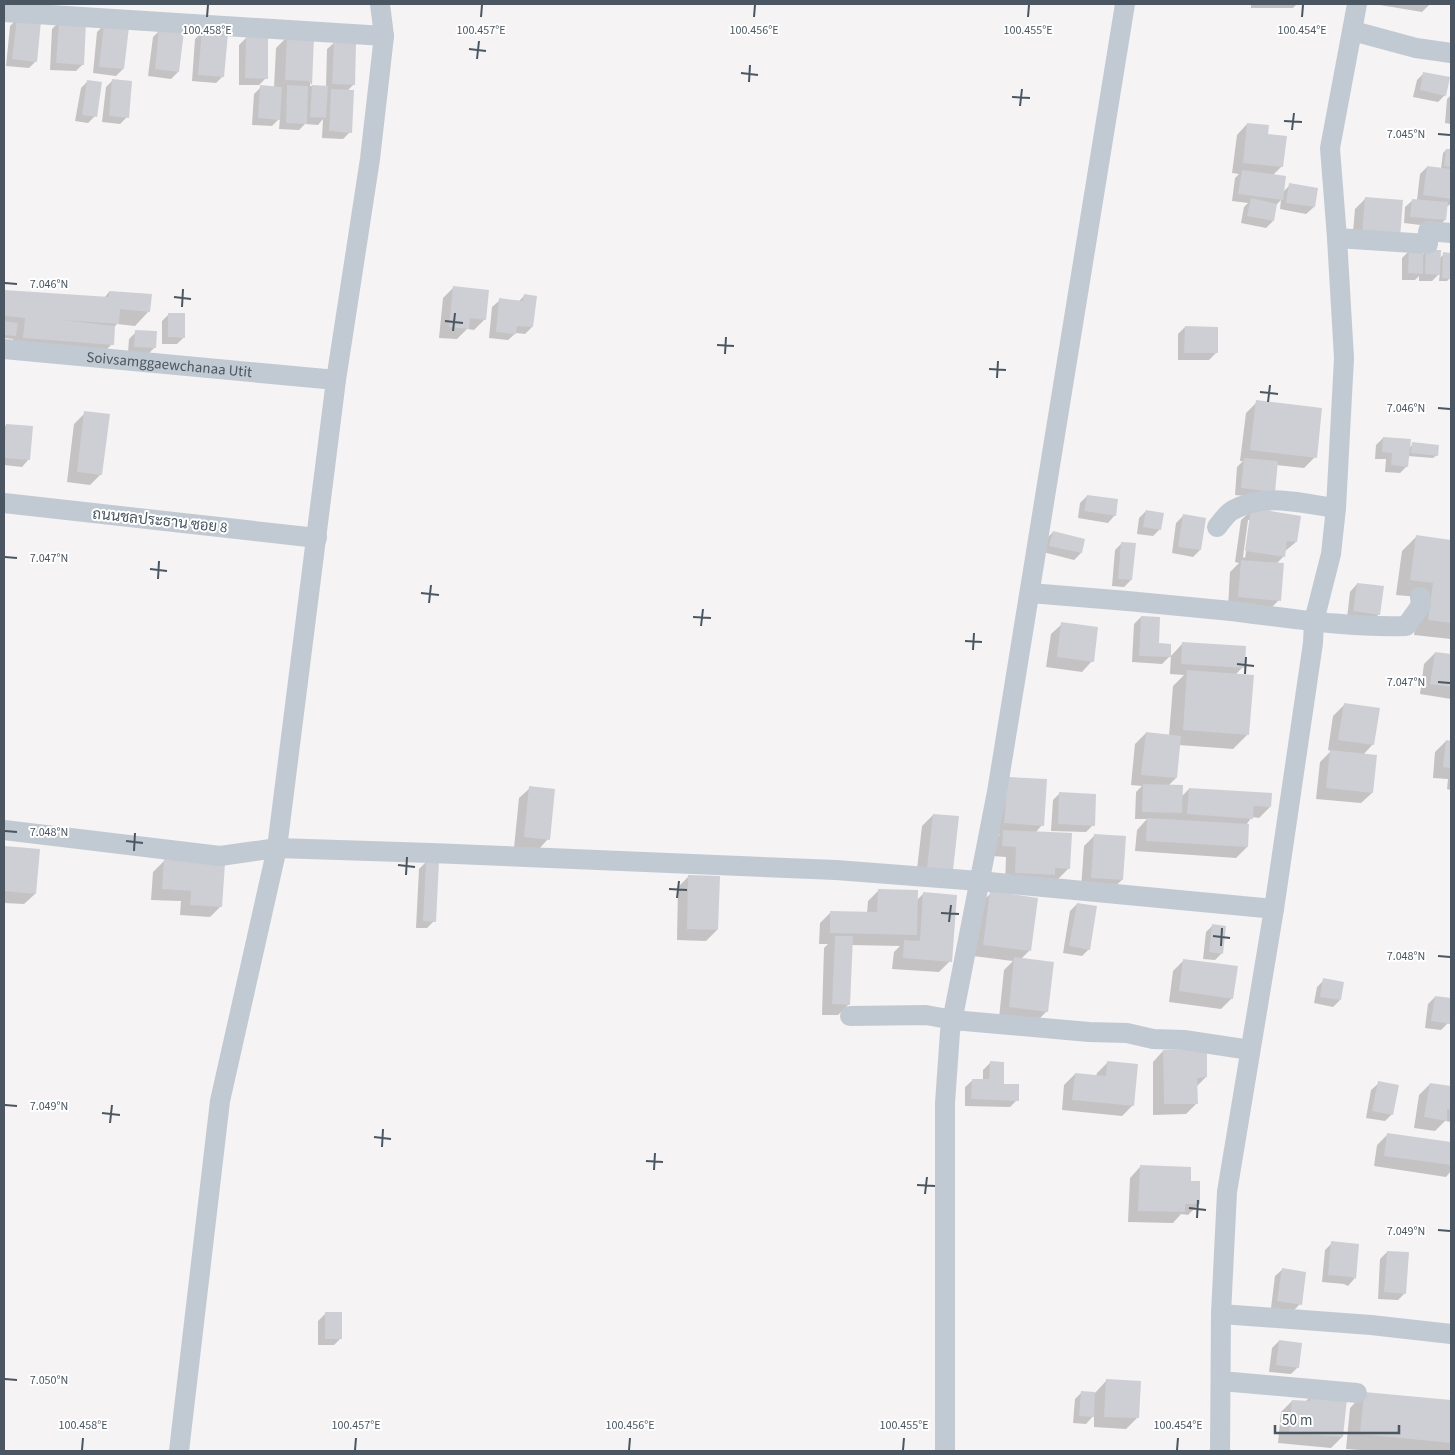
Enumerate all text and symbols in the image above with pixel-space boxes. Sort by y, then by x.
text: 100.458°E [182,22,232,39]
text: 100.457°E [456,22,506,39]
text: 100.456°E [729,22,779,39]
text: 100.455°E [1003,22,1053,39]
text: 100.454°E [1277,22,1327,39]
text: 7.045°N [1387,126,1425,143]
text: 7.046°N [30,276,68,293]
street label: Soivsamggaewchanaa Utit [85,346,253,383]
text: 7.046°N [1387,400,1425,417]
street label: ถนนชลประธาน ซอย 8 [91,503,229,539]
text: 7.047°N [30,550,68,567]
text: 7.047°N [1387,674,1425,691]
text: 7.048°N [30,824,68,841]
text: 7.048°N [1387,948,1425,965]
text: 7.049°N [30,1098,68,1115]
text: 7.049°N [1387,1223,1425,1240]
text: 7.050°N [30,1372,68,1389]
scale bar [1275,1402,1399,1434]
text: 50 m [1282,1410,1312,1431]
text: 100.458°E [58,1417,108,1434]
text: 100.457°E [331,1417,381,1434]
text: 100.456°E [605,1417,655,1434]
text: 100.455°E [879,1417,929,1434]
text: 100.454°E [1153,1417,1203,1434]

